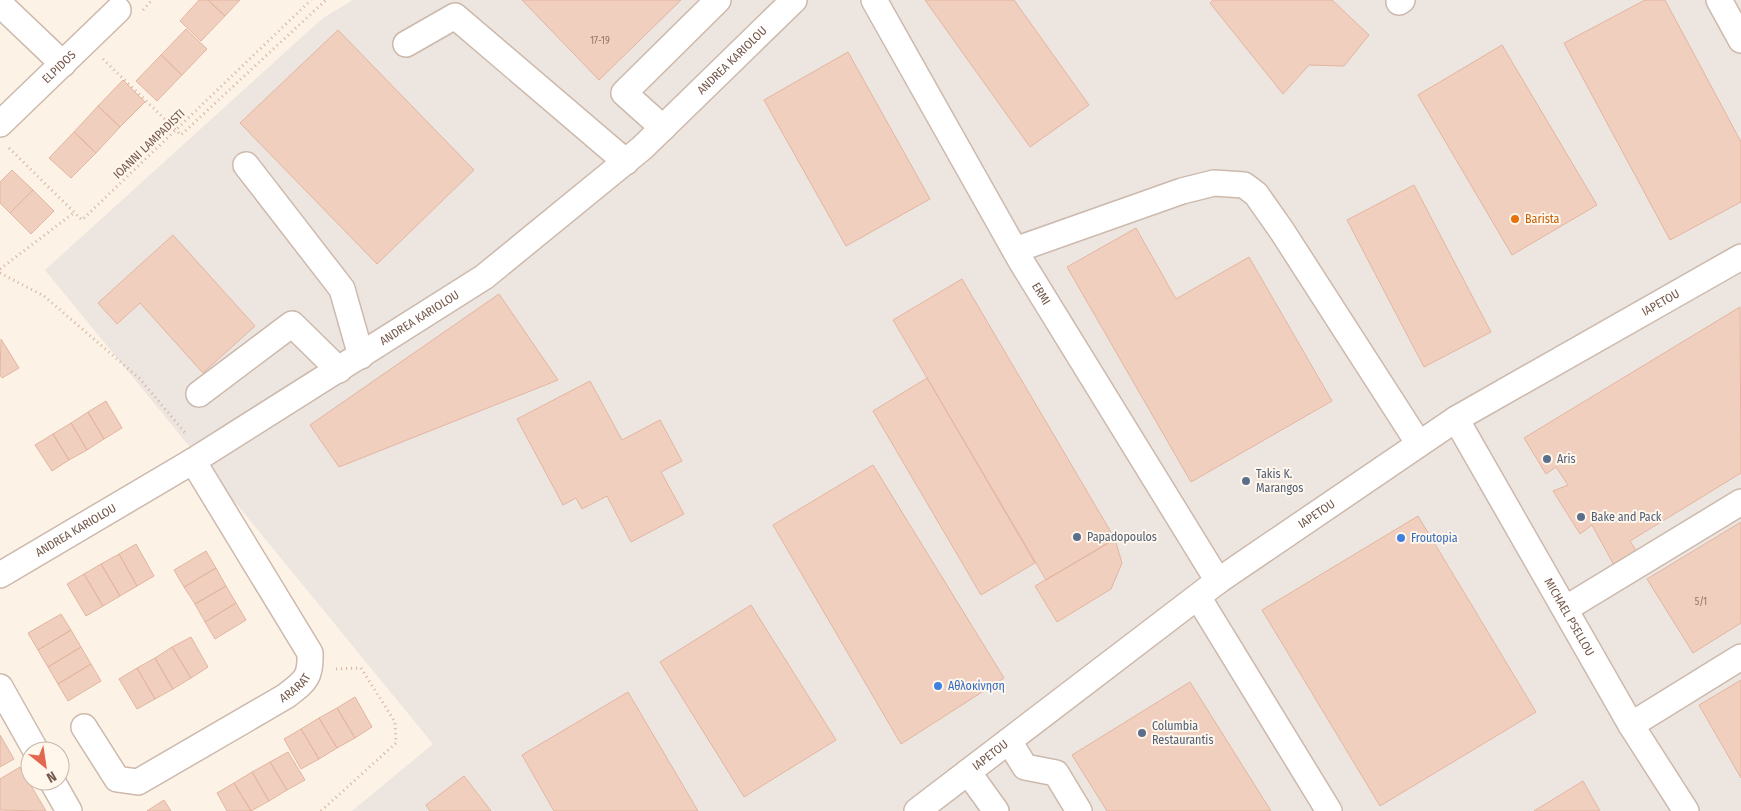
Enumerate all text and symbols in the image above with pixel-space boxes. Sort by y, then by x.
street label: ANDREA KARIOLOU [694,24,770,97]
house number: 17-19 [590,35,610,47]
street label: ELPIDOS [39,48,79,86]
street label: IOANNI LAMPADISTI [110,106,188,182]
place label: Barista [1525,212,1560,226]
marker: Barista [1509,213,1521,225]
street label: ERMI [1029,280,1053,308]
street label: IAPETOU [1639,286,1682,319]
street label: ANDREA KARIOLOU [377,288,462,348]
place label: Aris [1557,452,1576,466]
marker: Aris [1541,453,1553,465]
place label: Takis K. Marangos [1256,467,1303,495]
marker: Takis K. Marangos [1240,475,1252,487]
street label: IAPETOU [1296,497,1337,531]
street label: ANDREA KARIOLOU [33,501,119,559]
place label: Bake and Pack [1591,510,1662,524]
marker: Bake and Pack [1575,511,1587,523]
place label: Papadopoulos [1087,530,1157,544]
marker: Papadopoulos [1071,531,1083,543]
place label: Froutopia [1411,531,1458,545]
marker: Froutopia [1395,532,1407,544]
street label: MICHAEL PSELLOU [1541,575,1597,658]
house number: 5/1 [1695,596,1707,608]
street label: ARARAT [277,671,314,705]
place label: Αθλοκίνηση [948,679,1005,693]
marker: Αθλοκίνηση [932,680,944,692]
place label: Columbia Restaurantis [1152,719,1214,747]
marker: Columbia Restaurantis [1136,727,1148,739]
street label: IAPETOU [970,737,1011,773]
north arrow [20,741,70,791]
text: N [43,767,59,786]

